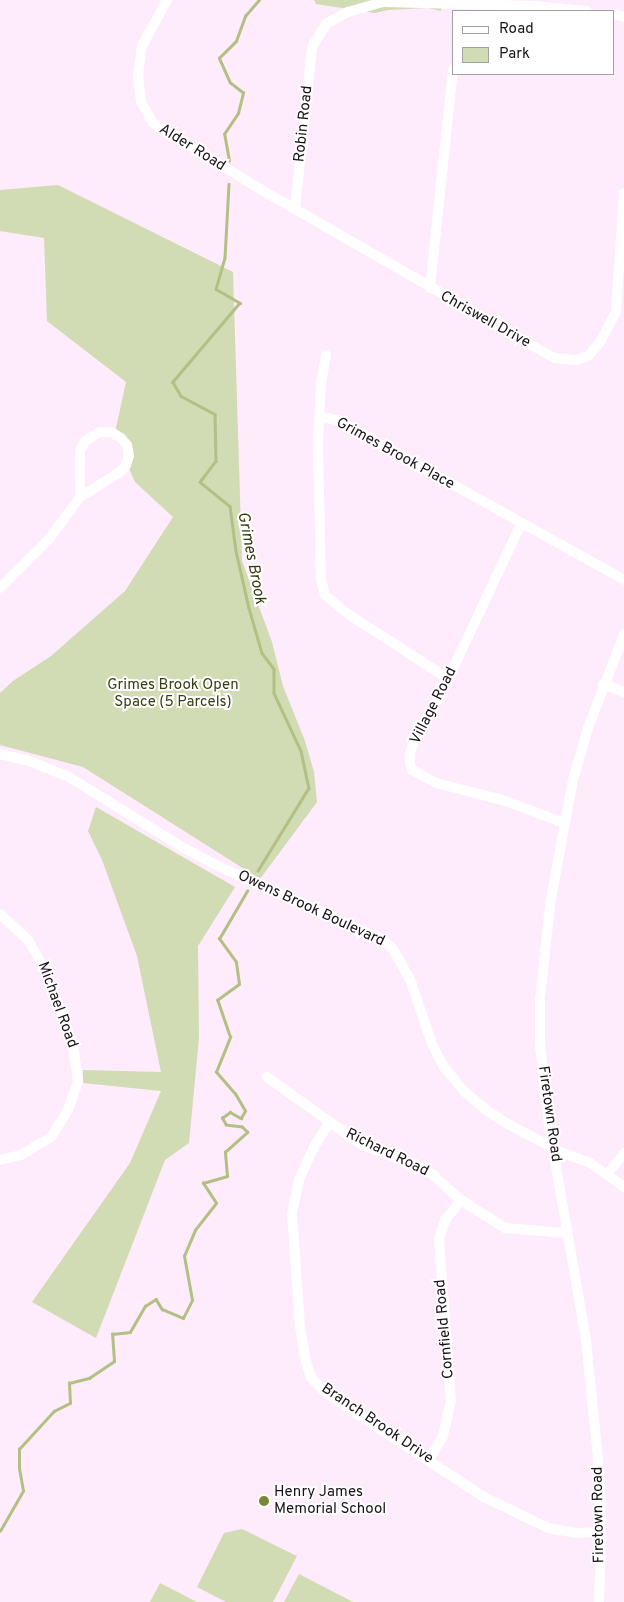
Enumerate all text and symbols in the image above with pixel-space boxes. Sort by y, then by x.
legend [452,10,614,75]
text: Road [499,20,534,39]
text: Park [499,45,530,64]
street label: Robin Road [291,85,317,163]
street label: Alder Road [155,121,229,175]
street label: Chriswell Drive [437,288,533,352]
street label: Grimes Brook Place [333,414,457,494]
water label: Grimes Brook [233,510,269,606]
street label: Village Road [407,664,461,748]
park label: Grimes Brook Open Space (5 Parcels) [107,676,239,711]
street label: Owens Brook Boulevard [235,867,387,951]
street label: Michael Road [33,960,81,1050]
street label: Firetown Road [533,1065,565,1163]
street label: Richard Road [343,1125,431,1181]
street label: Cornfield Road [432,1279,458,1379]
street label: Branch Brook Drive [318,1380,436,1468]
street label: Firetown Road [589,1466,609,1564]
place label: Henry James Memorial School [274,1483,386,1518]
marker: Henry James Memorial School [258,1495,270,1507]

